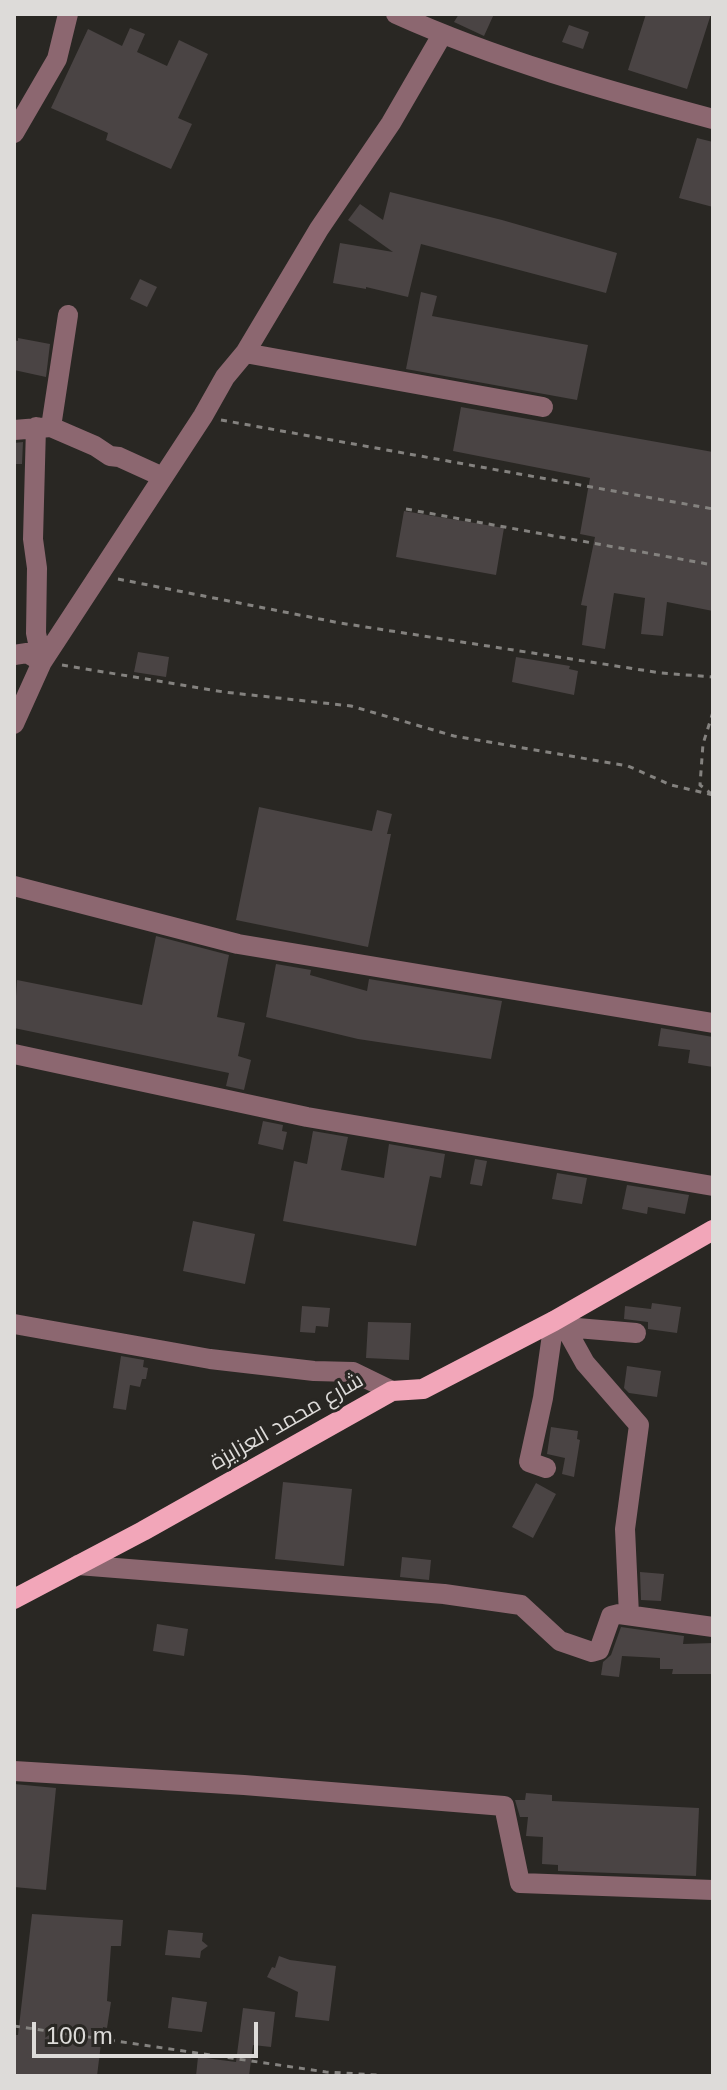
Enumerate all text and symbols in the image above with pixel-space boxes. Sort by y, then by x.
street label: شارع محمد العزايزة [206,1367,368,1477]
scale bar [36,2006,262,2056]
text: 100 m [46,2022,113,2049]

